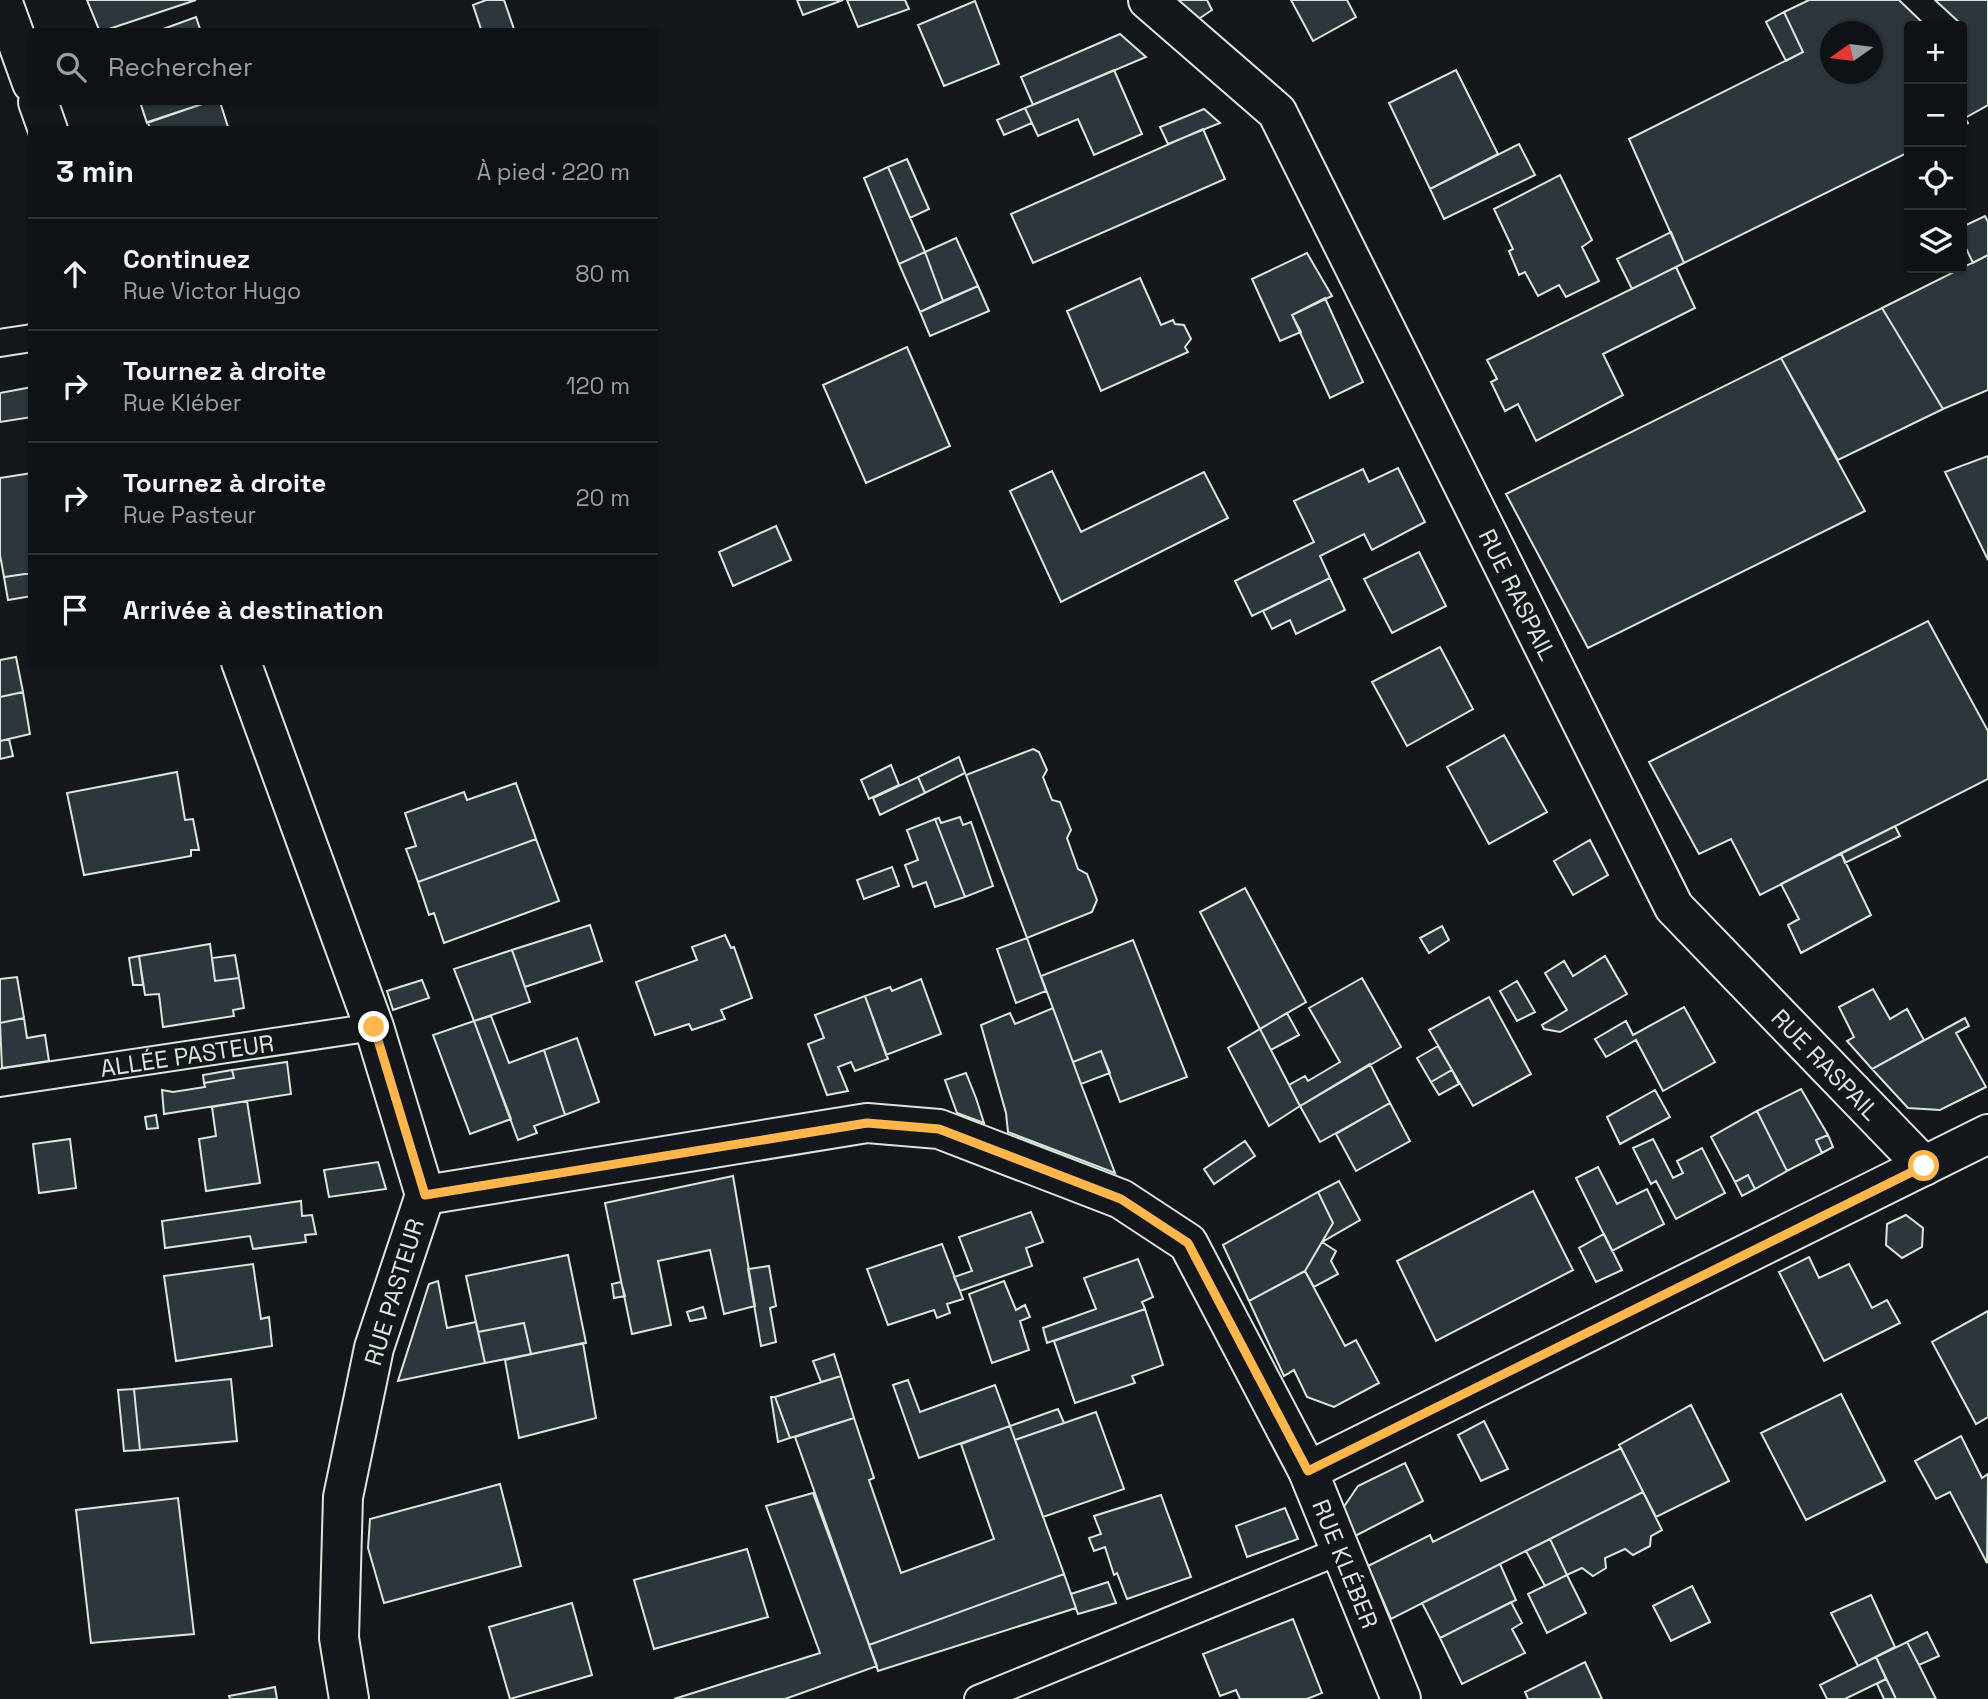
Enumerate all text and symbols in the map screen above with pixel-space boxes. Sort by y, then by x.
north arrow [1820,21,1883,84]
map controls [1904,21,1967,273]
button: + [1904,21,1967,84]
search box [28,28,658,105]
icon: search [52,48,90,86]
text: Rechercher [108,50,253,84]
button: − [1904,84,1967,147]
button: locate [1904,147,1967,210]
text: 3 min [56,152,134,191]
text: À pied · 220 m [477,157,630,187]
button: layers [1904,210,1967,273]
text: Continuez [123,242,250,276]
icon: ahead [56,255,94,293]
text: 80 m [575,259,630,289]
text: Rue Victor Hugo [123,276,301,306]
text: Tournez à droite [123,354,326,388]
icon: right [56,367,94,405]
text: 120 m [566,371,630,401]
text: Rue Kléber [123,388,242,418]
text: Tournez à droite [123,466,326,500]
icon: right [56,479,94,517]
text: 20 m [576,483,630,513]
text: Rue Pasteur [123,500,256,530]
street label: RUE RASPAIL [1472,524,1564,665]
icon: arrive [56,591,94,629]
text: Arrivée à destination [123,593,384,627]
street label: RUE RASPAIL [1765,1002,1887,1126]
route end [358,1011,389,1042]
street label: ALLÉE PASTEUR [98,1027,276,1083]
route start [1908,1150,1939,1181]
street label: RUE PASTEUR [357,1215,431,1369]
street label: RUE KLÉBER [1306,1495,1386,1633]

